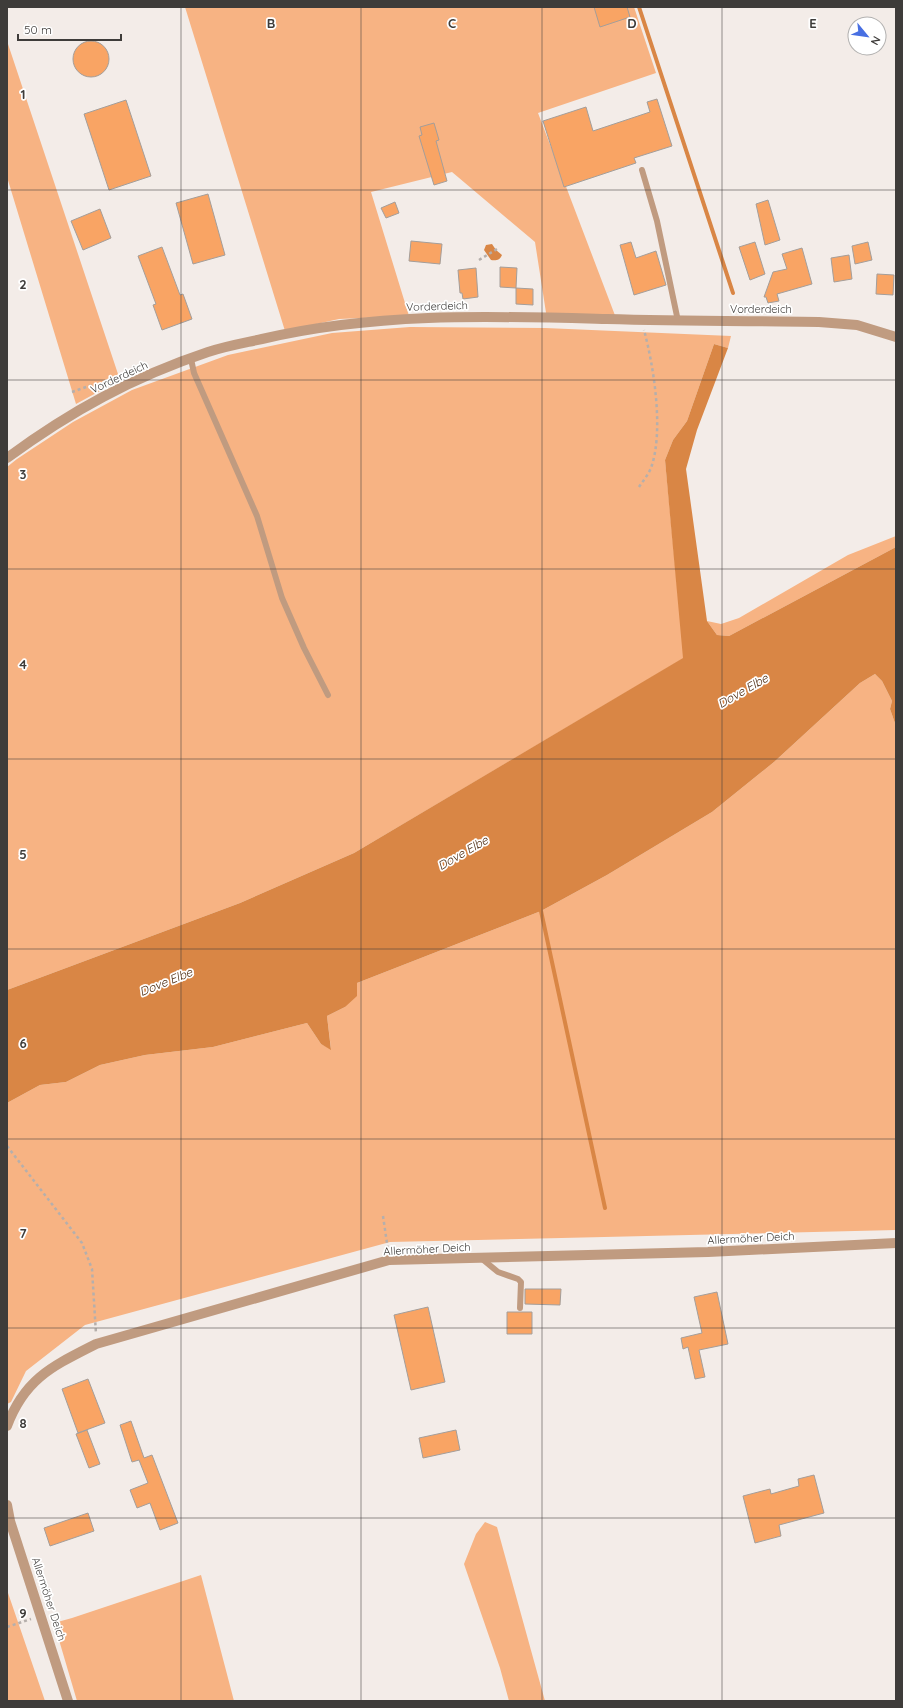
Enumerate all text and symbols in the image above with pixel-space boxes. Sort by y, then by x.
text: B [267,15,275,31]
text: C [448,15,456,31]
text: D [627,15,637,31]
text: E [809,15,817,31]
scale bar [18,16,121,42]
north arrow [847,16,887,56]
text: 50 m [24,22,52,37]
text: N [868,34,884,48]
text: 1 [20,86,26,102]
text: 2 [19,276,27,292]
street label: Vorderdeich [406,298,468,314]
street label: Vorderdeich [730,302,792,316]
street label: Vorderdeich [88,358,150,396]
text: 3 [20,466,27,482]
text: 4 [19,656,27,672]
water label: Dove Elbe [715,669,772,711]
water label: Dove Elbe [435,831,492,873]
text: 5 [19,846,27,862]
water label: Dove Elbe [137,964,196,999]
text: 6 [19,1035,27,1051]
text: 7 [19,1225,27,1241]
street label: Allermöher Deich [707,1229,795,1247]
street label: Allermöher Deich [383,1240,471,1258]
text: 8 [19,1415,27,1431]
street label: Allermöher Deich [29,1555,69,1643]
text: 9 [19,1605,27,1621]

